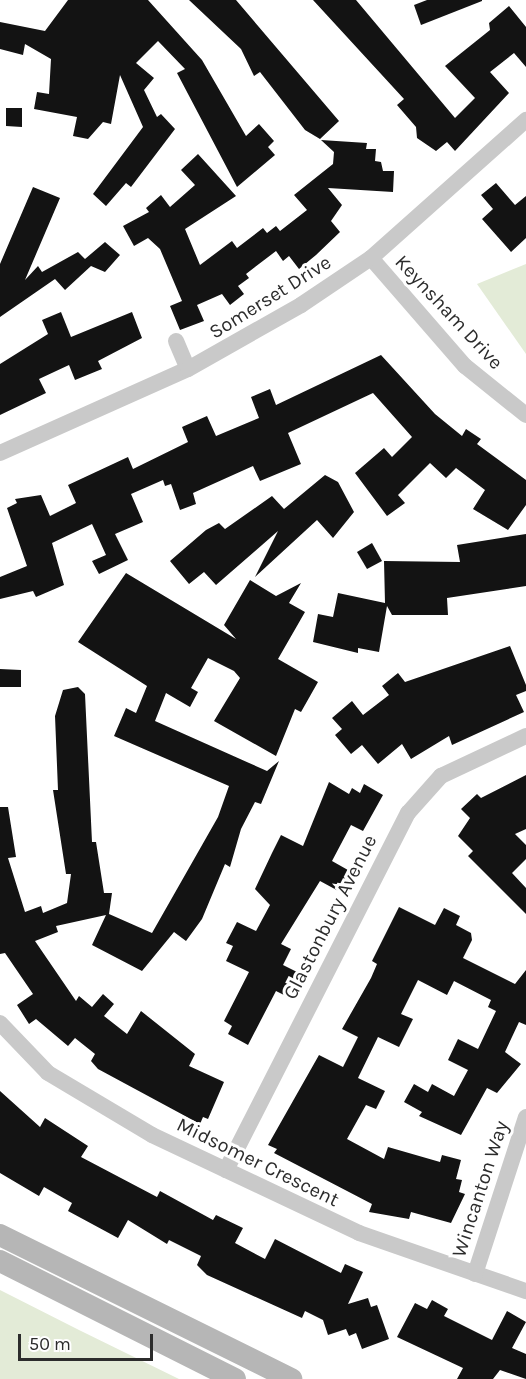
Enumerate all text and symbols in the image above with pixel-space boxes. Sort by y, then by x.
street label: Somerset Drive [205,250,335,344]
street label: Keynsham Drive [390,250,508,374]
street label: Glastonbury Avenue [278,831,382,1003]
street label: Midsomer Crescent [173,1112,343,1212]
street label: Wincanton Way [447,1118,513,1260]
scale bar [21,1322,156,1360]
text: 50 m [29,1333,71,1355]

